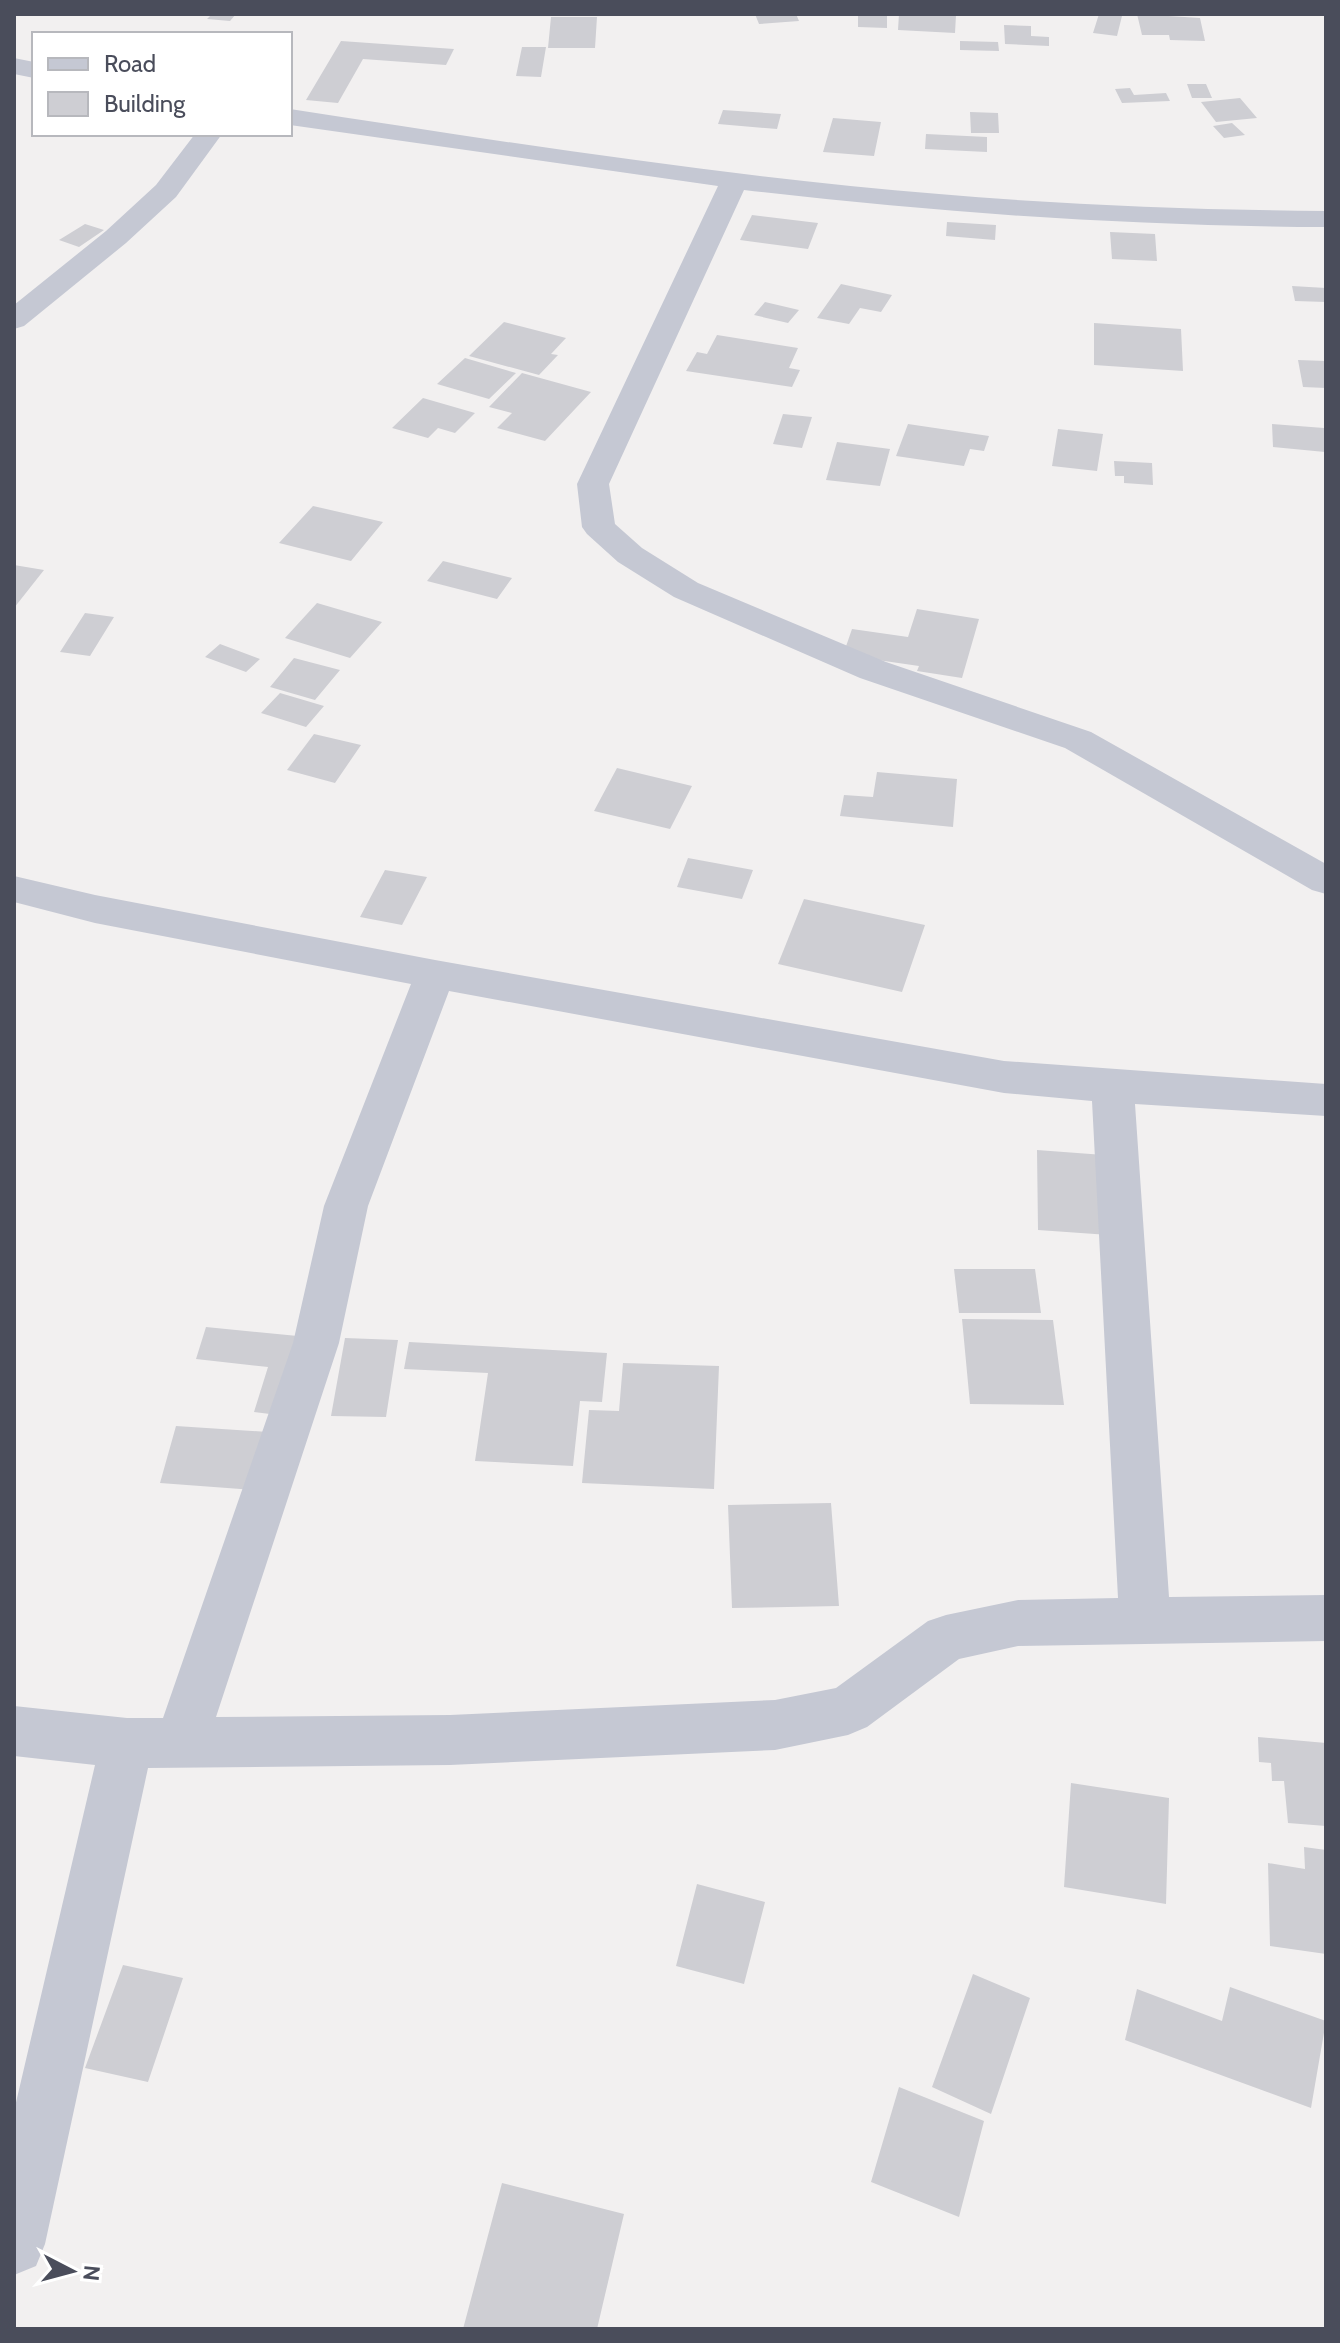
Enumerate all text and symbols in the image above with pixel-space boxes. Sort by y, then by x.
legend [32,32,292,136]
text: Road [104,49,156,78]
text: Building [104,89,186,118]
north arrow [32,2231,112,2311]
text: N [77,2264,106,2282]

